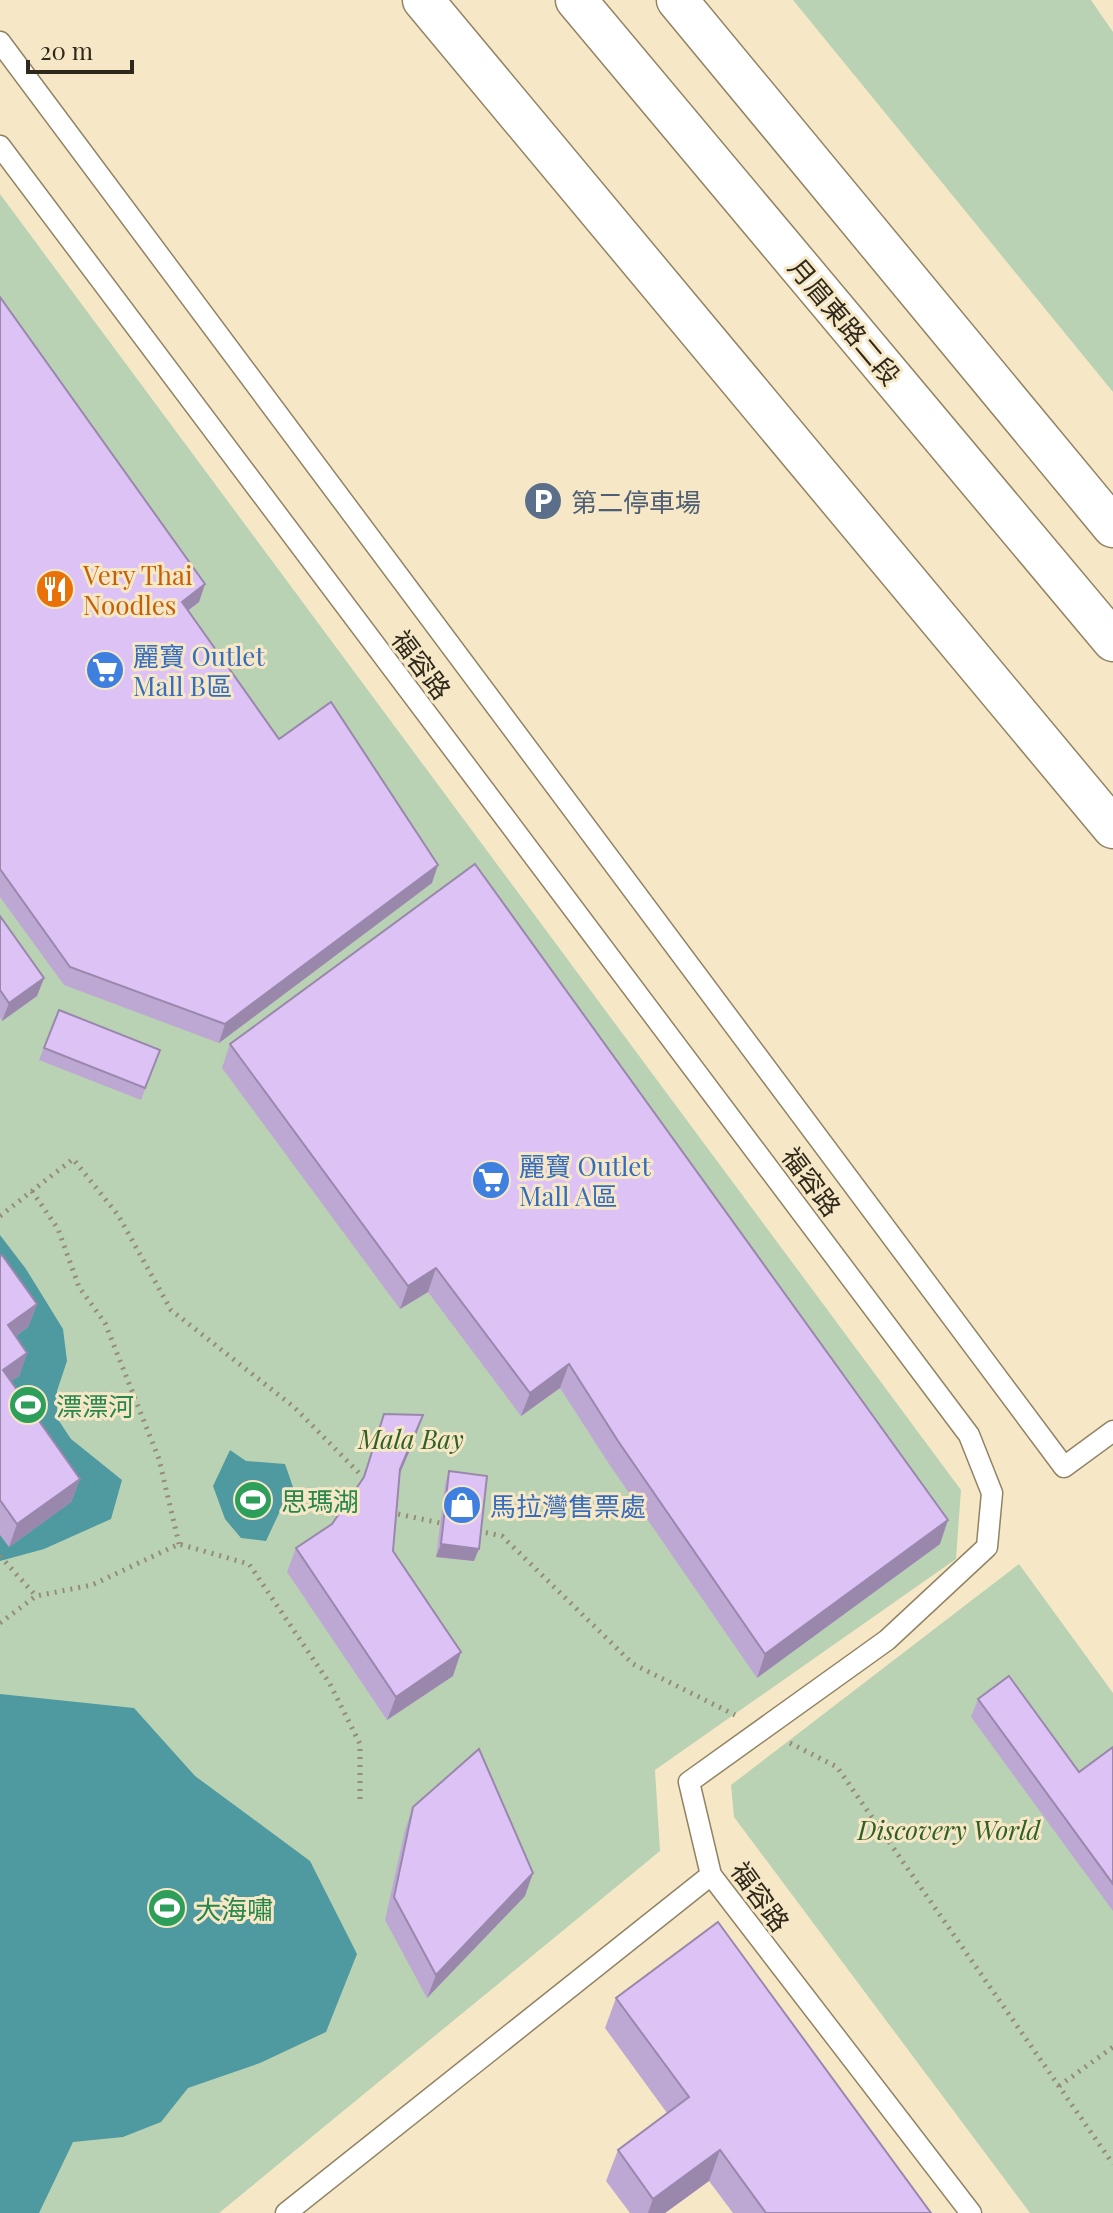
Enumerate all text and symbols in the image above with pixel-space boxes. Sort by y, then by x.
scale bar [28,24,132,74]
text: 20 m [40,34,93,66]
street label: 月眉東路二段 [781,250,909,392]
parking icon: 第二停車場 [522,480,564,522]
place label: 第二停車場 [571,484,701,519]
place label: Very Thai Noodles [82,557,193,622]
restaurant icon: Very Thai Noodles [34,568,76,610]
street label: 福容路 [385,622,459,706]
place label: 麗寶 Outlet Mall B區 [133,638,265,703]
supermarket icon: 麗寶 Outlet Mall B區 [84,649,126,691]
street label: 福容路 [775,1139,849,1223]
place label: 麗寶 Outlet Mall A區 [519,1148,651,1213]
supermarket icon: 麗寶 Outlet Mall A區 [470,1159,512,1201]
sports icon: 漂漂河 [7,1384,49,1426]
place label: 漂漂河 [56,1388,134,1423]
park label: Mala Bay [357,1421,464,1456]
sports icon: 思瑪湖 [232,1479,274,1521]
place label: 思瑪湖 [281,1483,359,1518]
shop icon: 馬拉灣售票處 [441,1484,483,1526]
place label: 馬拉灣售票處 [490,1488,646,1523]
park label: Discovery World [857,1812,1041,1847]
street label: 福容路 [724,1854,798,1938]
sports icon: 大海嘯 [146,1887,188,1929]
place label: 大海嘯 [195,1891,273,1926]

